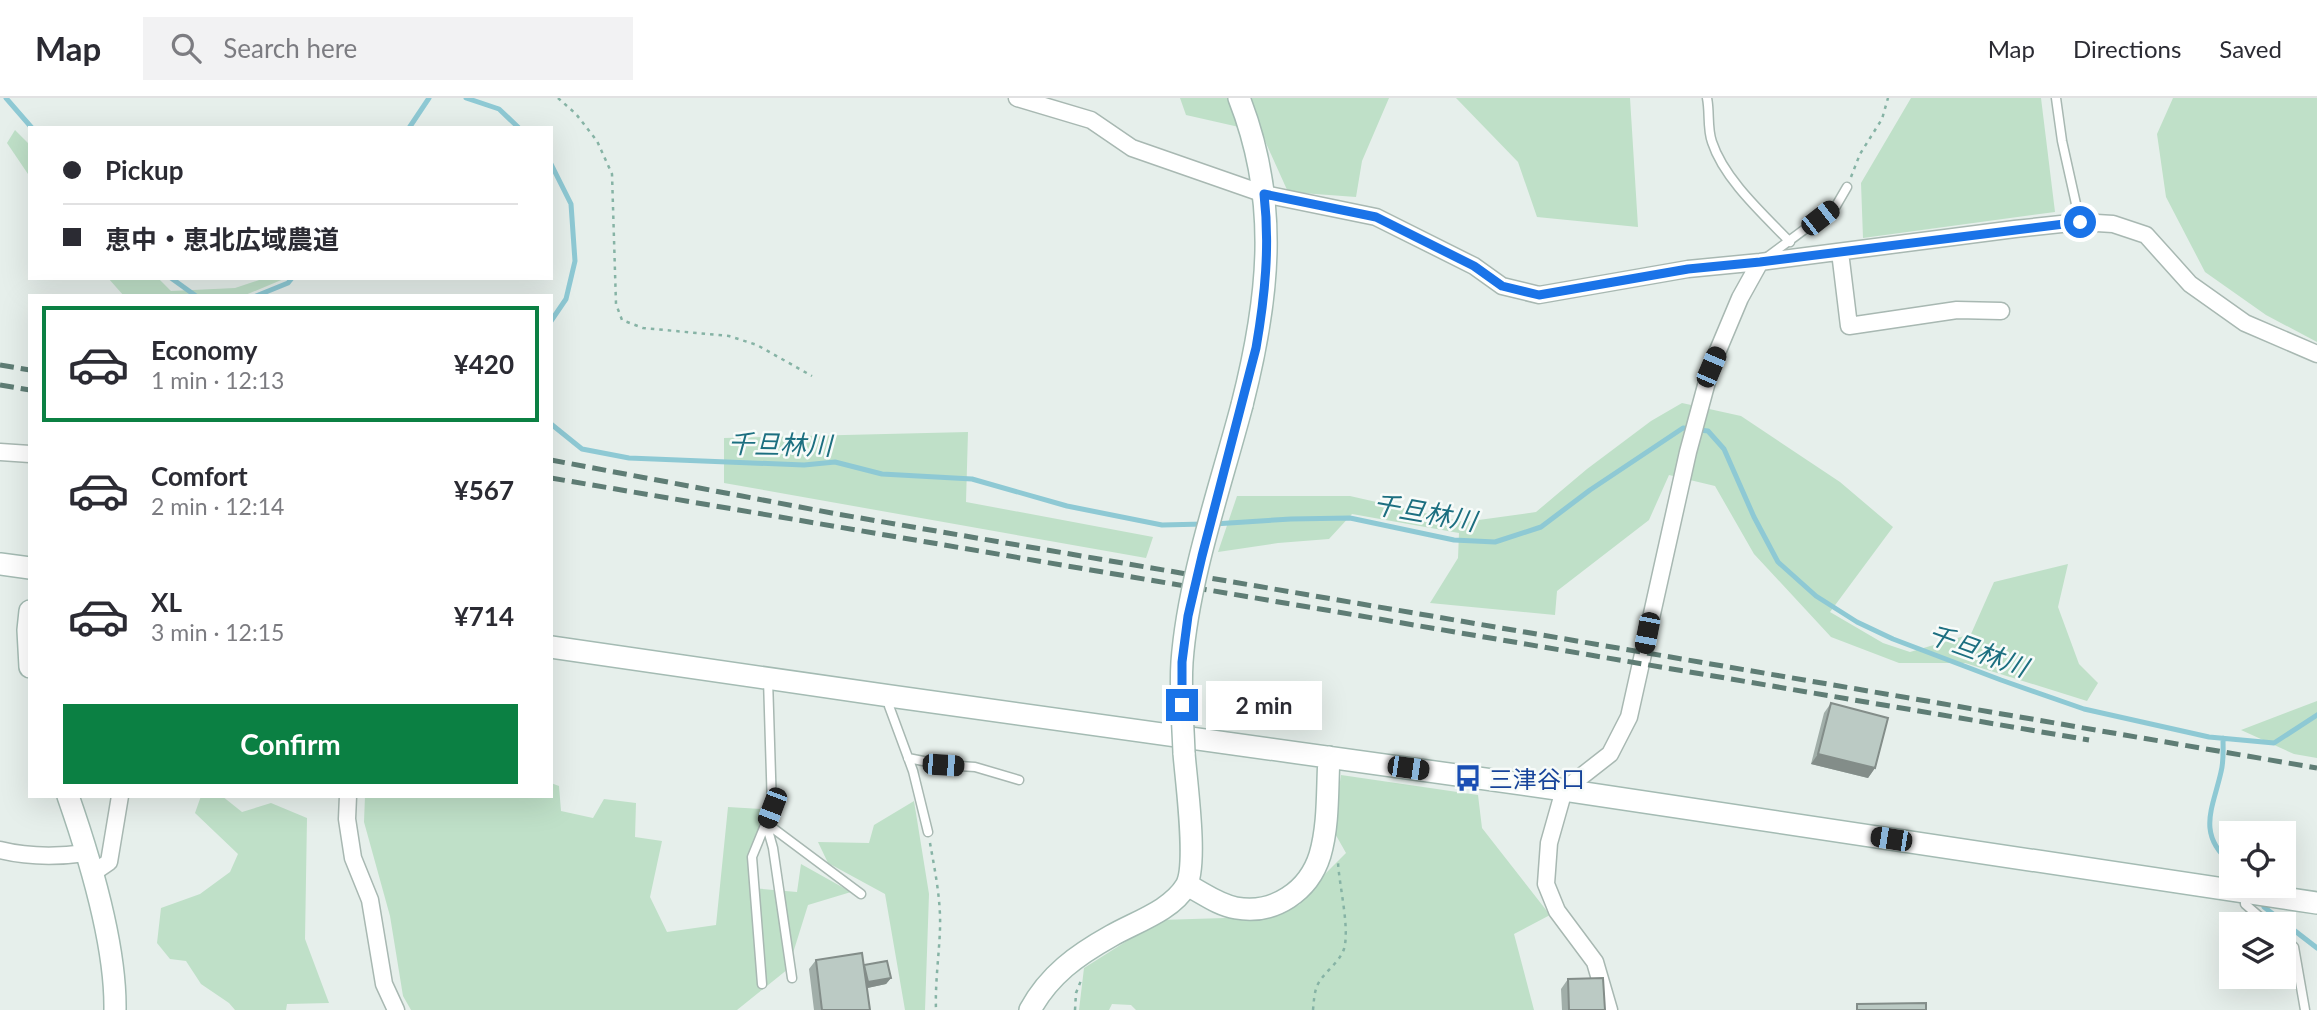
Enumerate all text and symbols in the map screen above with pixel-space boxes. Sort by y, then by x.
search box [143,17,633,80]
text: Map [35,28,101,68]
icon: search [167,29,205,67]
text: Search here [223,32,357,64]
text: Map [1988,34,2035,63]
text: Directions [2073,34,2181,63]
text: Saved [2219,34,2282,63]
text: Pickup [105,154,184,186]
car [1797,197,1844,239]
route start [2064,206,2096,238]
text: 恵中・恵北広域農道 [105,223,339,255]
icon: car [67,333,130,396]
text: Economy [151,334,257,366]
car [1694,344,1729,390]
text: ¥420 [454,348,514,380]
text: 1 min · 12:13 [151,366,284,394]
water label: 千旦林川 [728,427,835,461]
icon: car [67,459,130,522]
text: Comfort [151,460,248,492]
text: ¥567 [454,474,514,506]
water label: 千旦林川 [1371,487,1482,537]
text: 2 min · 12:14 [151,492,284,520]
icon: car [67,585,130,648]
text: XL [151,586,182,618]
text: ¥714 [454,600,514,632]
car [1633,610,1662,656]
water label: 千旦林川 [1924,617,2035,684]
text: 3 min · 12:15 [151,618,284,646]
callout: 2 min [1206,680,1322,730]
route end [1166,689,1198,721]
text: 2 min [1235,691,1293,719]
button: Confirm [63,704,518,784]
car [922,753,965,777]
car [1386,755,1431,781]
bus stop icon: 三津谷口 [1453,763,1483,793]
place label: 三津谷口 [1489,764,1585,793]
car [755,785,790,831]
map controls [2219,821,2296,989]
button: locate [2219,821,2296,898]
car [1869,825,1914,853]
button: layers [2219,912,2296,989]

